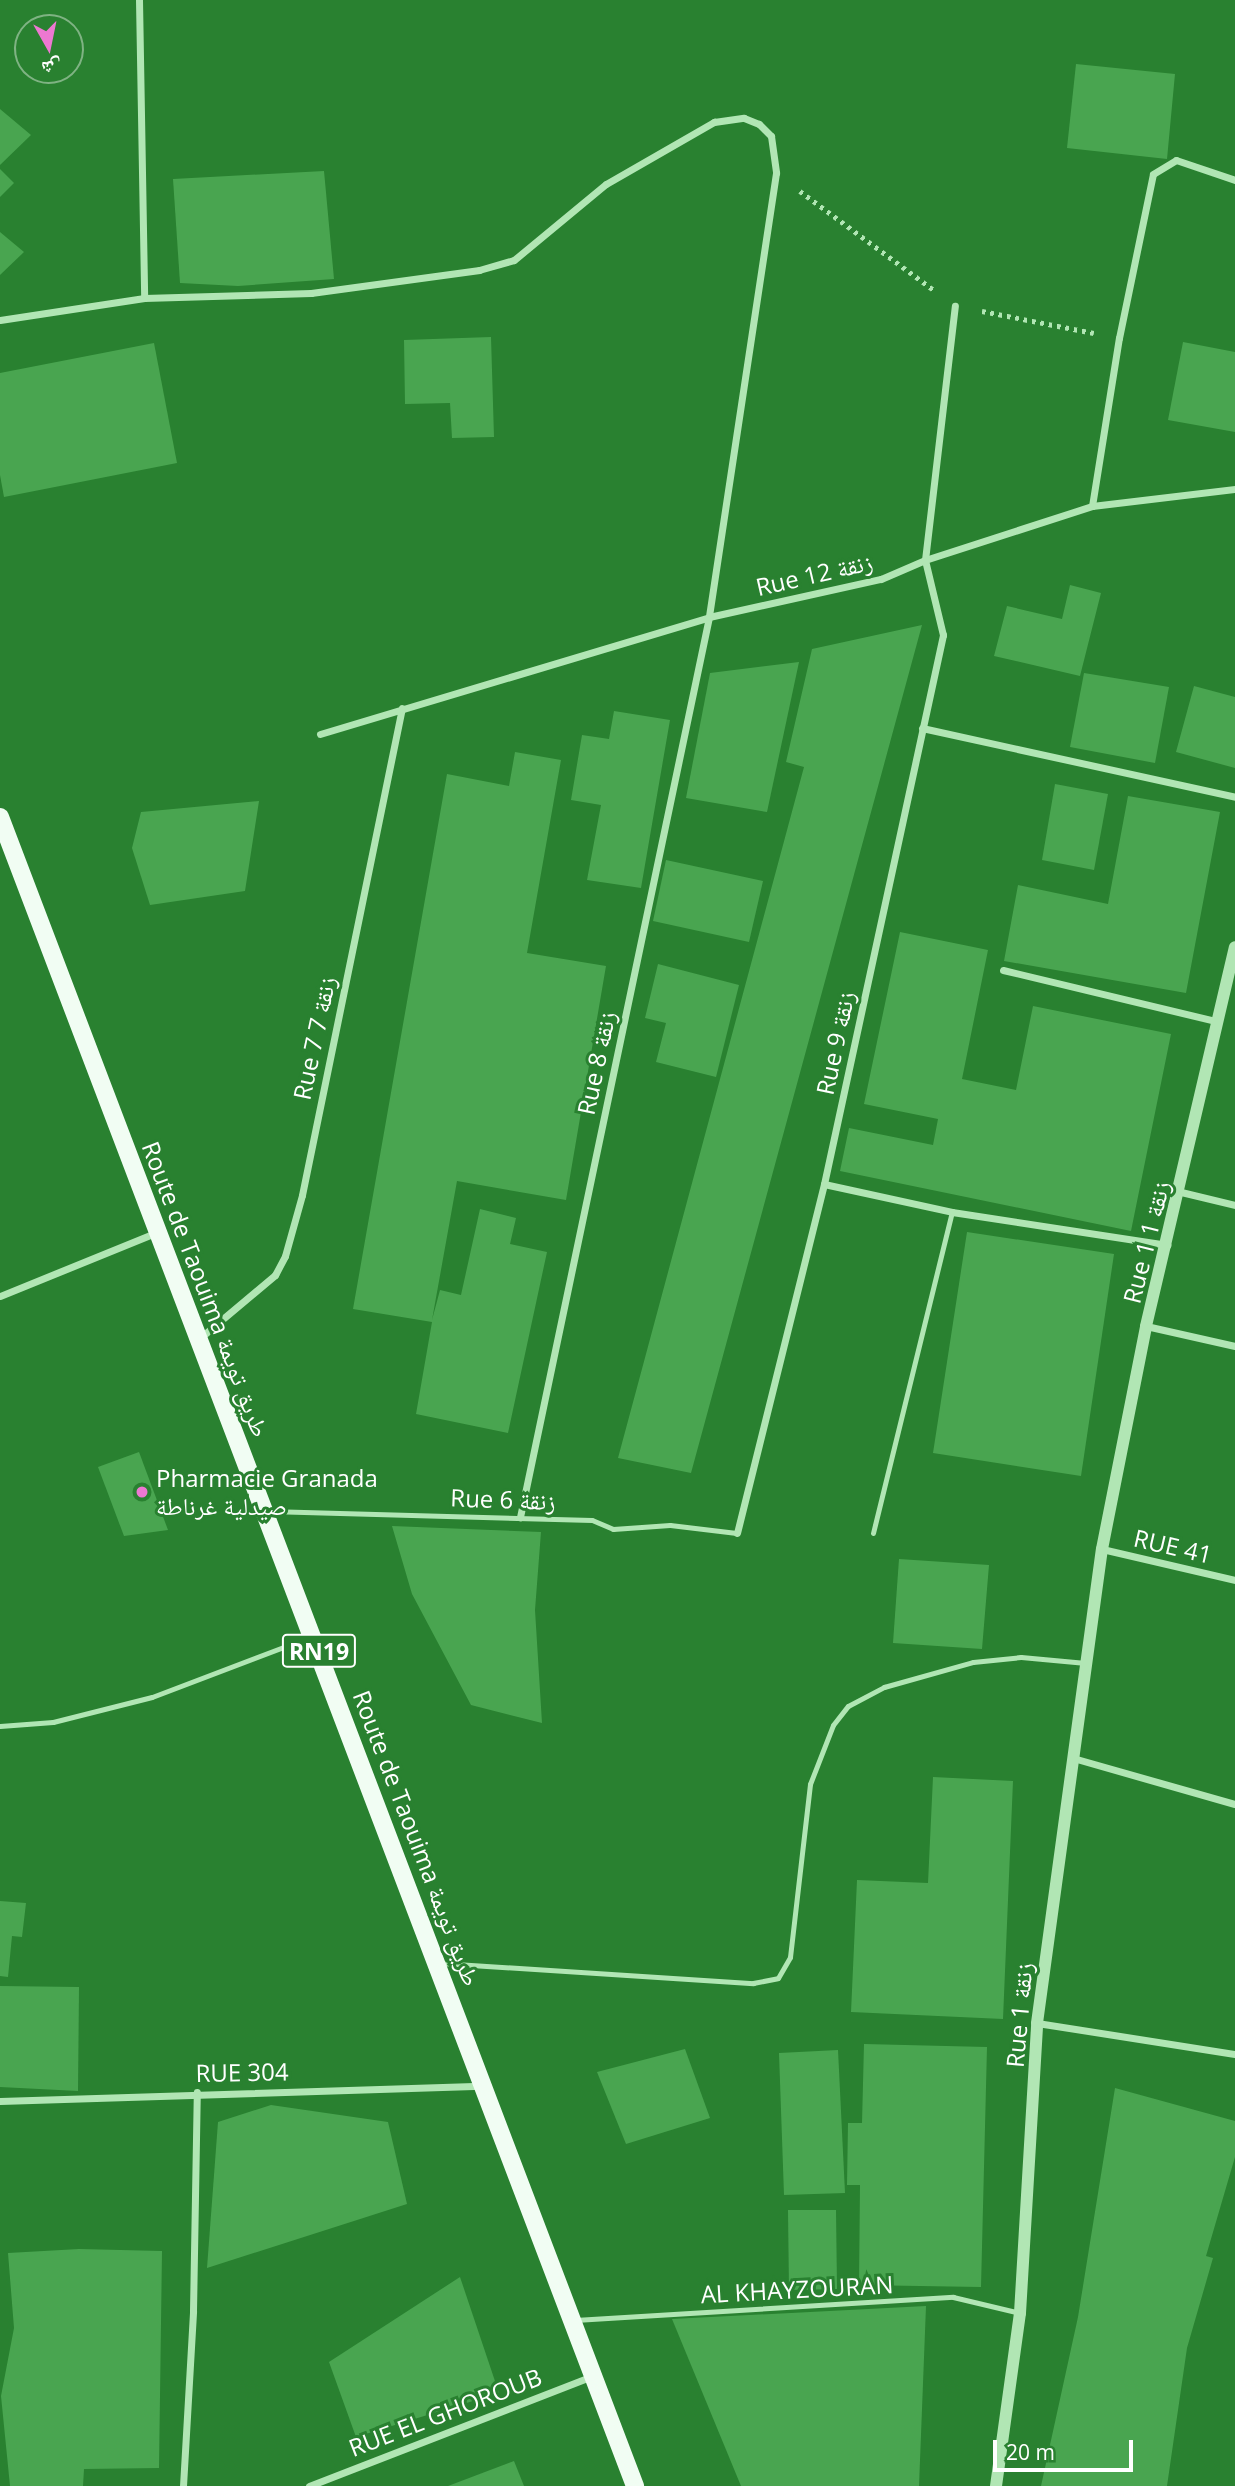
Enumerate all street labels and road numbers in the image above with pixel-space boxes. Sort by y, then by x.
street label: Rue 12 زنقة [753,547,875,601]
street label: Rue 7 زنقة 7 [287,974,341,1102]
street label: Rue 9 زنقة [810,989,860,1097]
street label: Rue 8 زنقة [571,1009,621,1117]
street label: Route de Taouima طريق تويمة [136,1137,276,1441]
street label: Rue 1 زنقة 1 [1117,1178,1175,1306]
street label: Rue 6 زنقة [450,1483,556,1515]
street label: RUE 41 [1131,1523,1215,1569]
road number: RN19 [280,1632,358,1670]
street label: Route de Taouima طريق تويمة [347,1686,487,1990]
street label: Rue 1 زنقة [1000,1961,1038,2069]
street label: RUE 304 [195,2057,289,2087]
street label: AL KHAYZOURAN [700,2270,894,2308]
street label: RUE EL GHOROUB [344,2362,546,2462]

